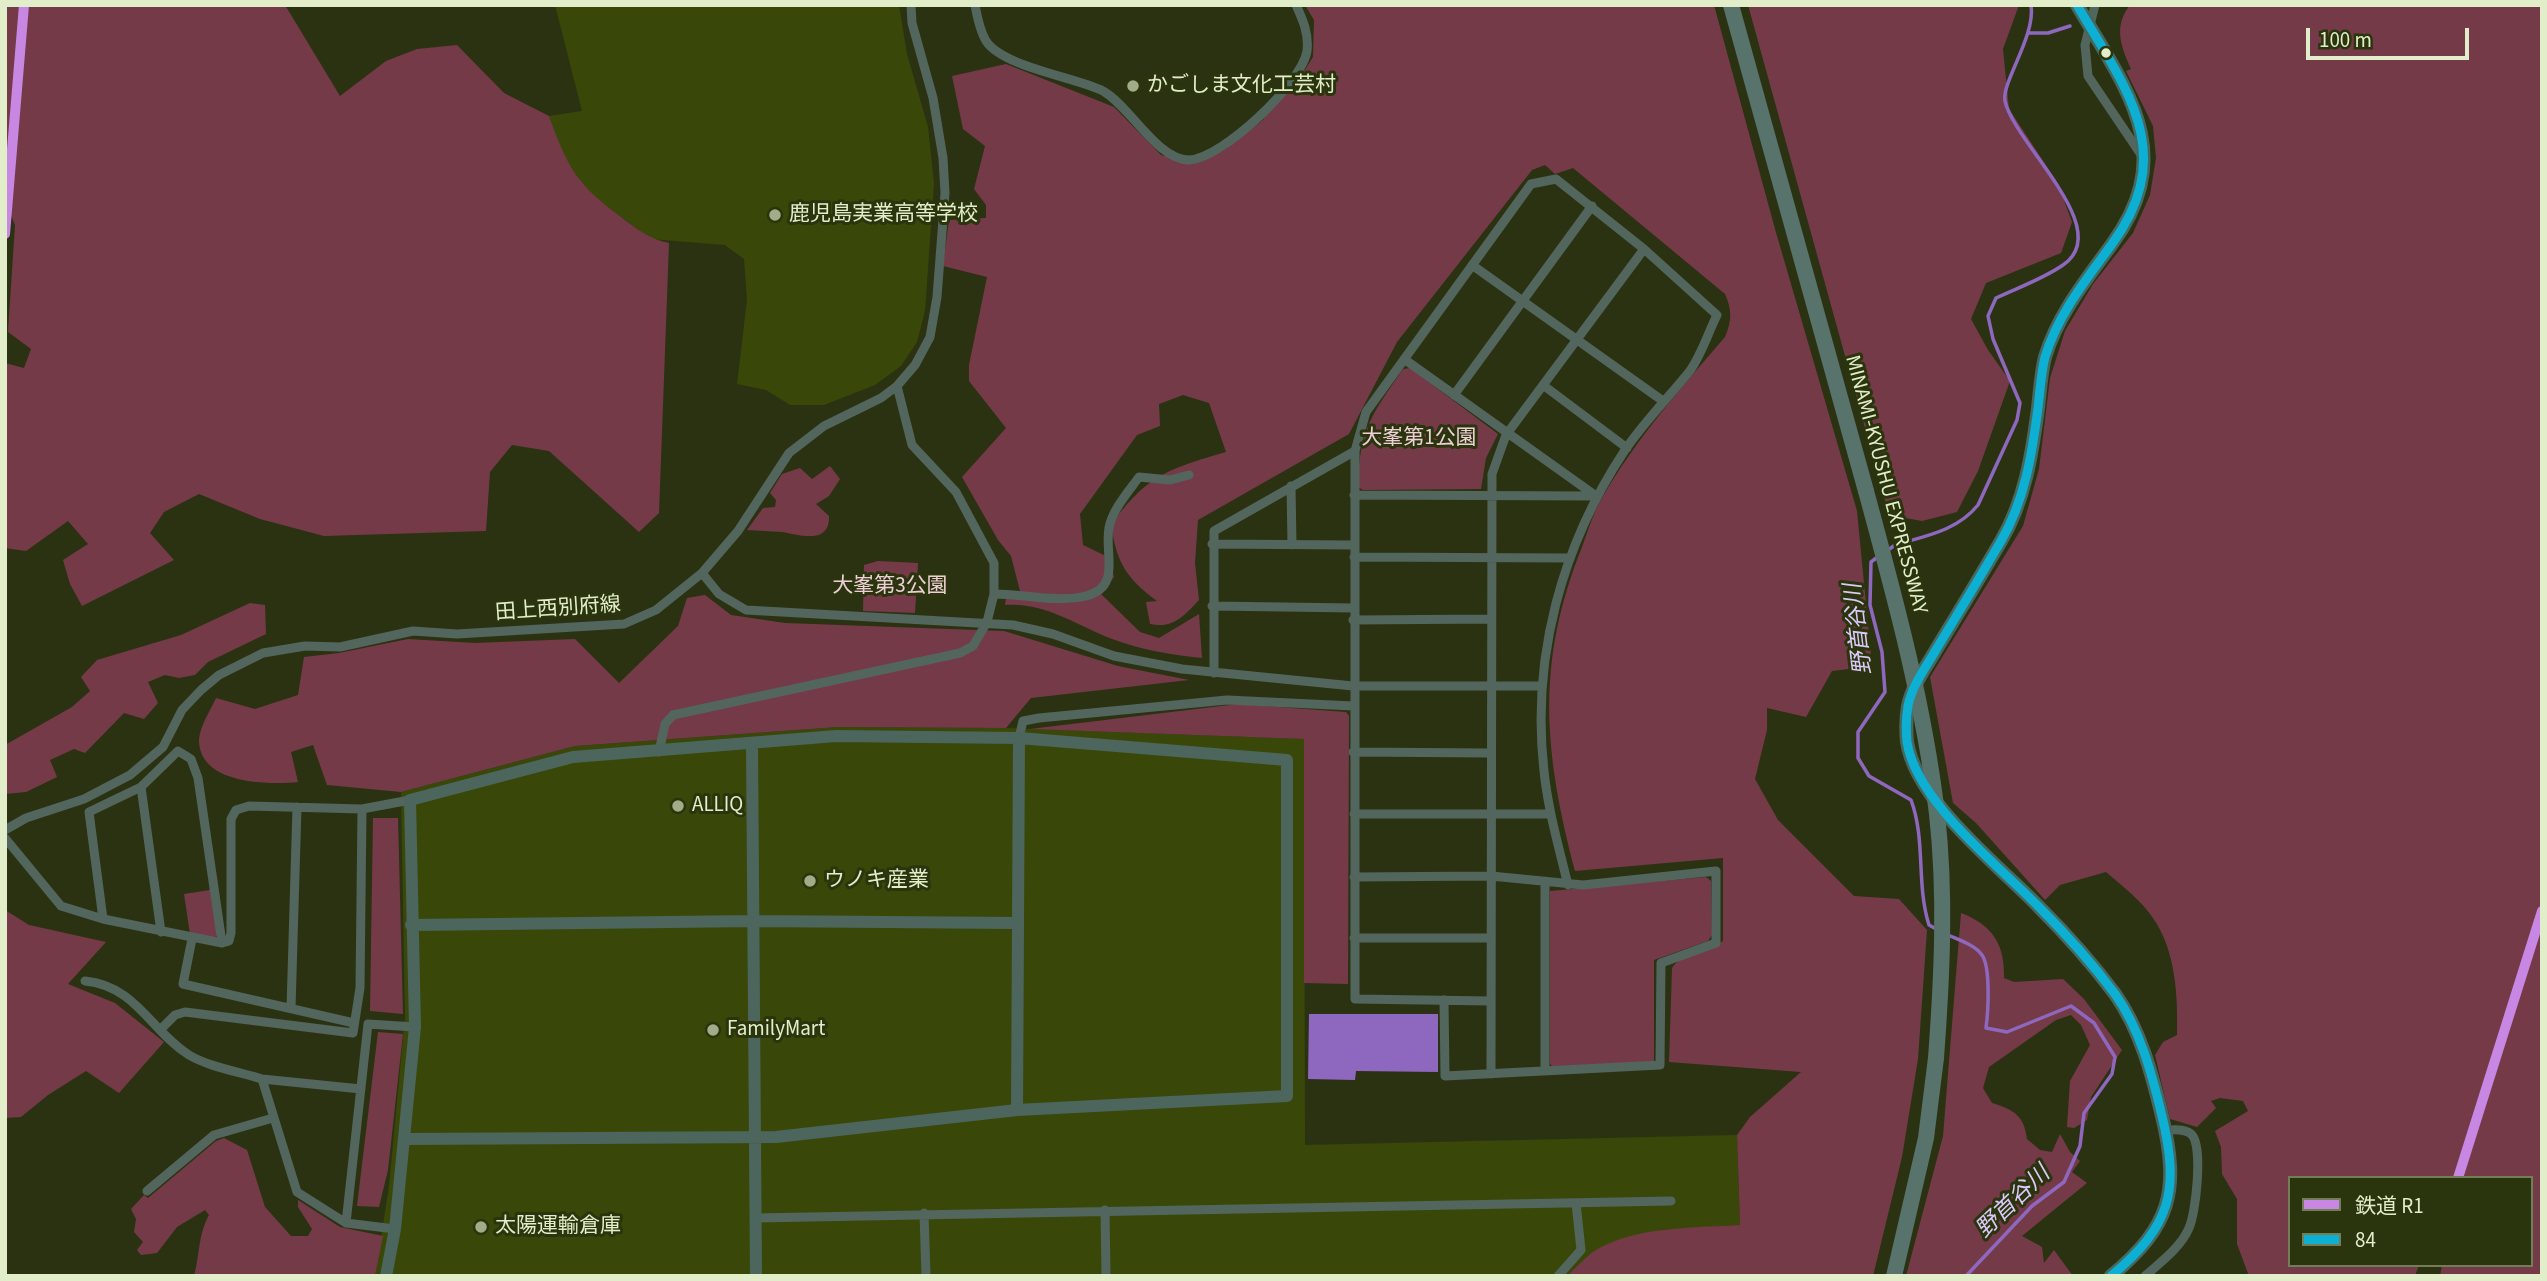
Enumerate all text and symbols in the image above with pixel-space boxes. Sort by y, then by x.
scale bar [2309,14,2472,58]
text: 100 m [2319,25,2372,55]
unlabelled marker [2099,46,2113,60]
place label: かごしま文化工芸村 [1147,73,1336,99]
marker: かごしま文化工芸村 [1125,78,1141,94]
place label: 鹿児島実業高等学校 [789,202,978,228]
marker: 鹿児島実業高等学校 [767,207,783,223]
street label: MINAMI-KYUSHU EXPRESSWAY [1838,353,1932,617]
park label: 大峯第1公園 [1361,426,1477,452]
park label: 大峯第3公園 [832,574,948,600]
water label: 野首谷川 [1841,582,1879,676]
street label: 田上西別府線 [494,593,622,627]
place label: ALLIQ [692,793,743,819]
marker: ALLIQ [670,798,686,814]
place label: ウノキ産業 [824,868,929,894]
marker: ウノキ産業 [802,873,818,889]
place label: FamilyMart [727,1017,825,1043]
marker: FamilyMart [705,1022,721,1038]
water label: 野首谷川 [1971,1161,2057,1245]
legend [2288,1176,2533,1267]
text: 鉄道 R1 [2355,1191,2424,1221]
place label: 太陽運輸倉庫 [495,1214,621,1240]
marker: 太陽運輸倉庫 [473,1219,489,1235]
text: 84 [2355,1225,2376,1255]

